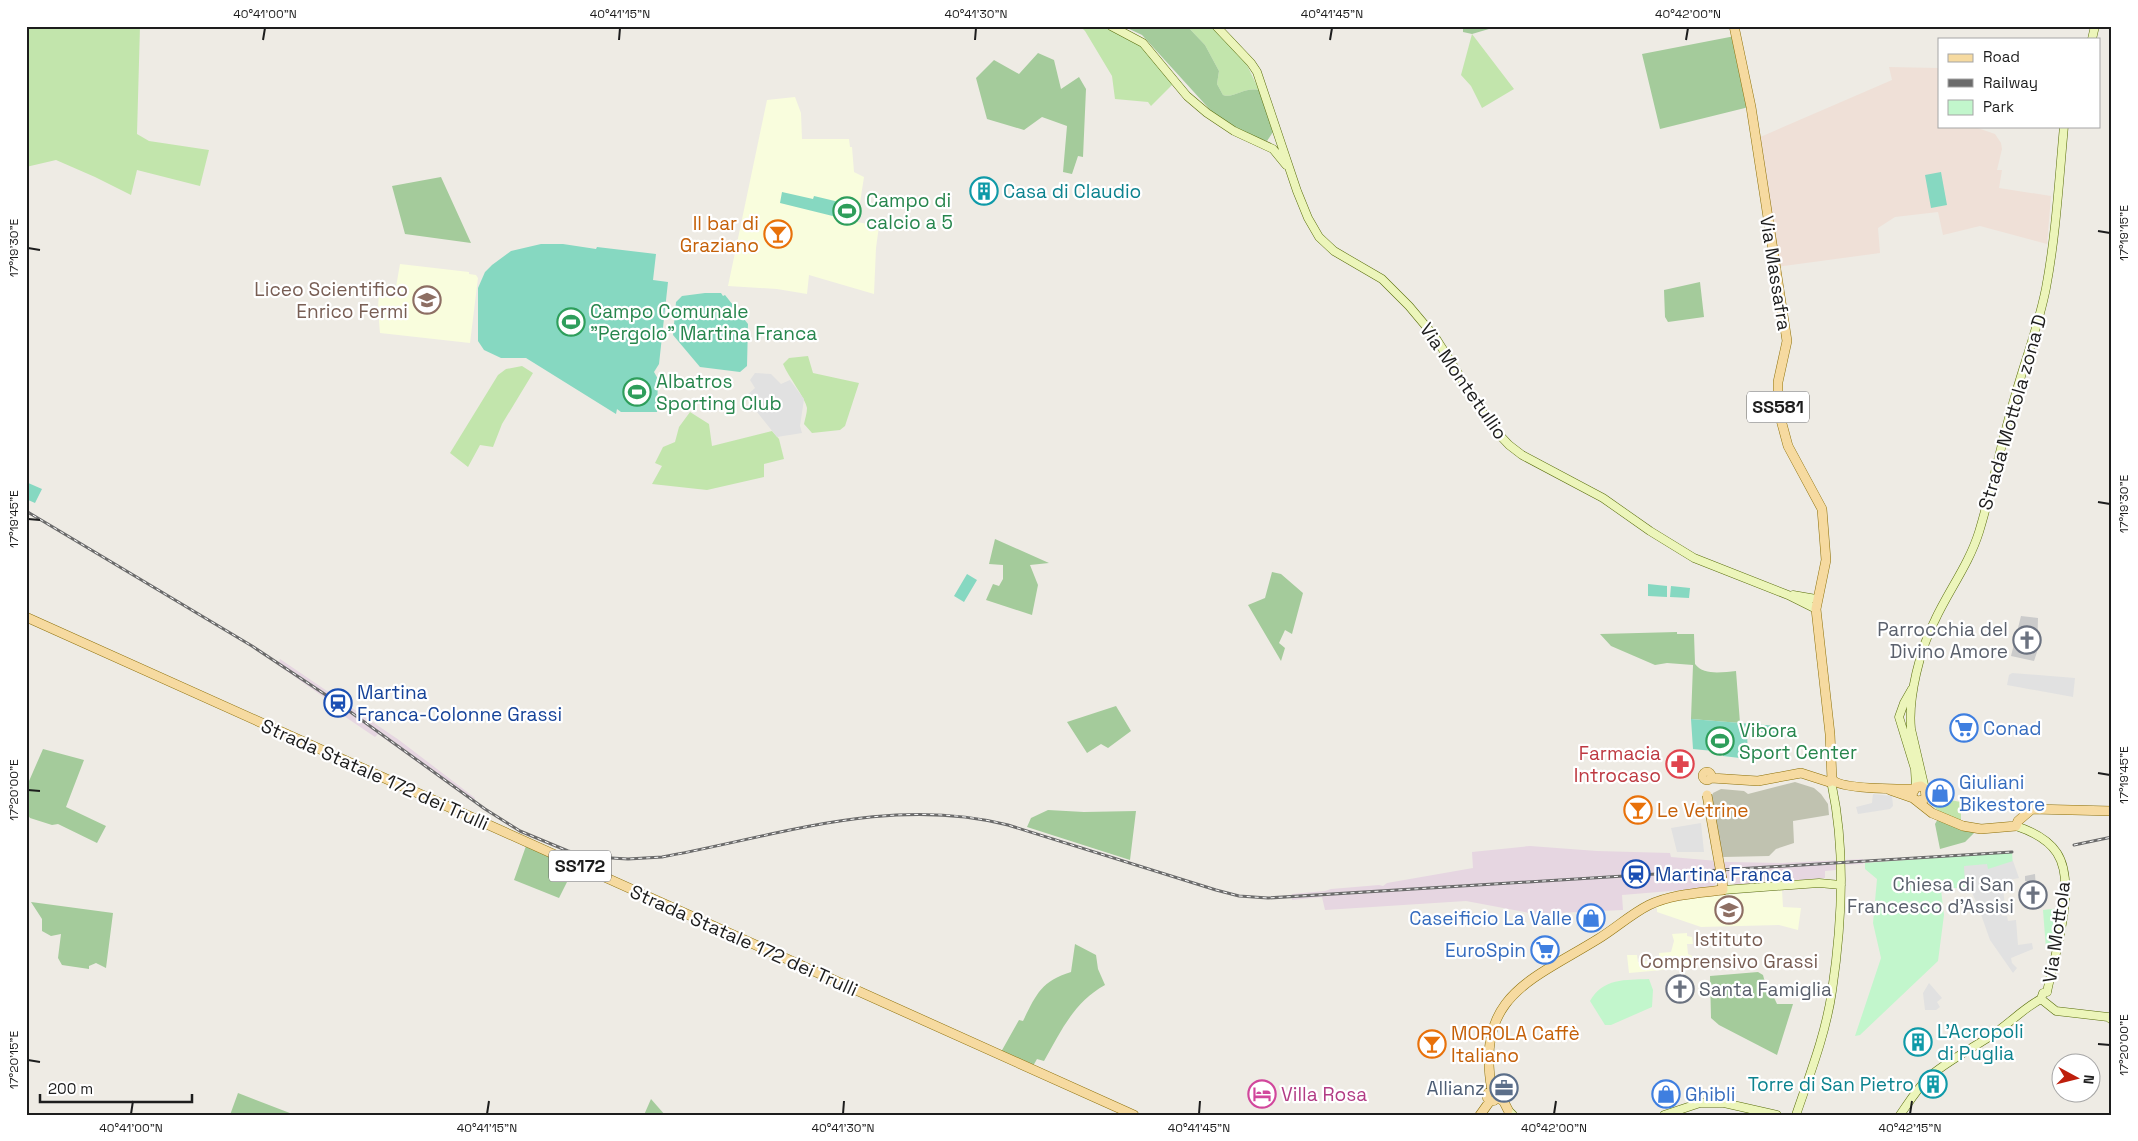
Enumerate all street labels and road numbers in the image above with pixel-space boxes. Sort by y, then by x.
street label: Via Massafra [1754,214,1797,332]
street label: Strada Mottola zona D [1973,311,2052,513]
street label: Via Montetullio [1414,318,1513,445]
road number: SS581 [1747,392,1809,422]
street label: Strada Statale 172 dei Trulli [257,713,493,836]
road number: SS172 [549,850,611,881]
street label: Strada Statale 172 dei Trulli [626,879,862,1002]
street label: Via Mottola [2037,879,2076,985]

